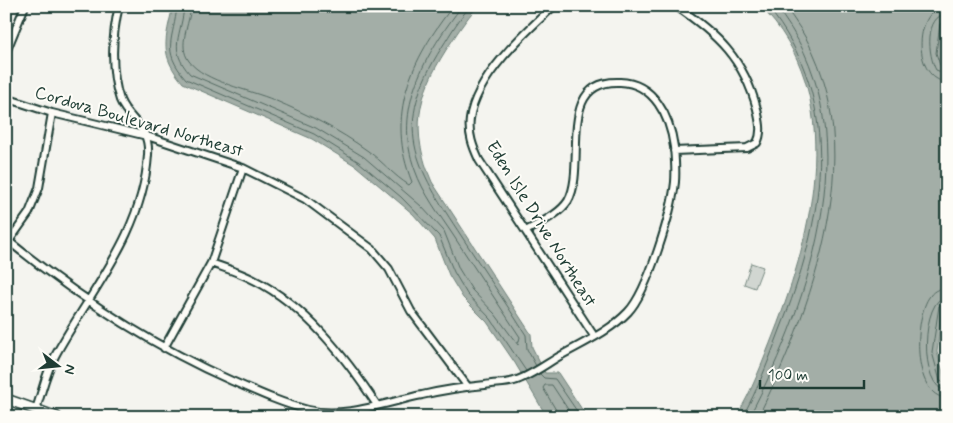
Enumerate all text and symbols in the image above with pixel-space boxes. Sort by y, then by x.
street label: Cordova Boulevard Northeast [32,81,247,163]
street label: Eden Isle Drive Northeast [480,136,602,312]
north arrow [32,340,82,390]
scale bar [760,358,864,390]
text: N [60,362,79,376]
text: 100 m [768,366,808,386]

